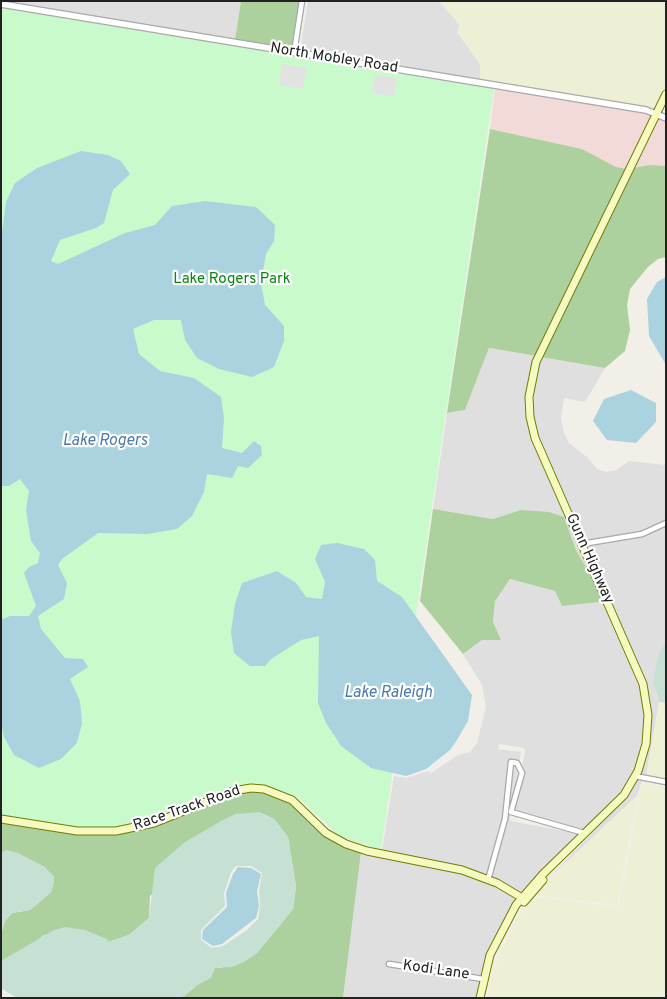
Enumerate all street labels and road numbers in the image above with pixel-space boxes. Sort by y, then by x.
street label: North Mobley Road [269,40,399,78]
street label: Gunn Highway [561,511,617,607]
street label: Race Track Road [131,782,243,836]
street label: Kodi Lane [402,957,470,985]

